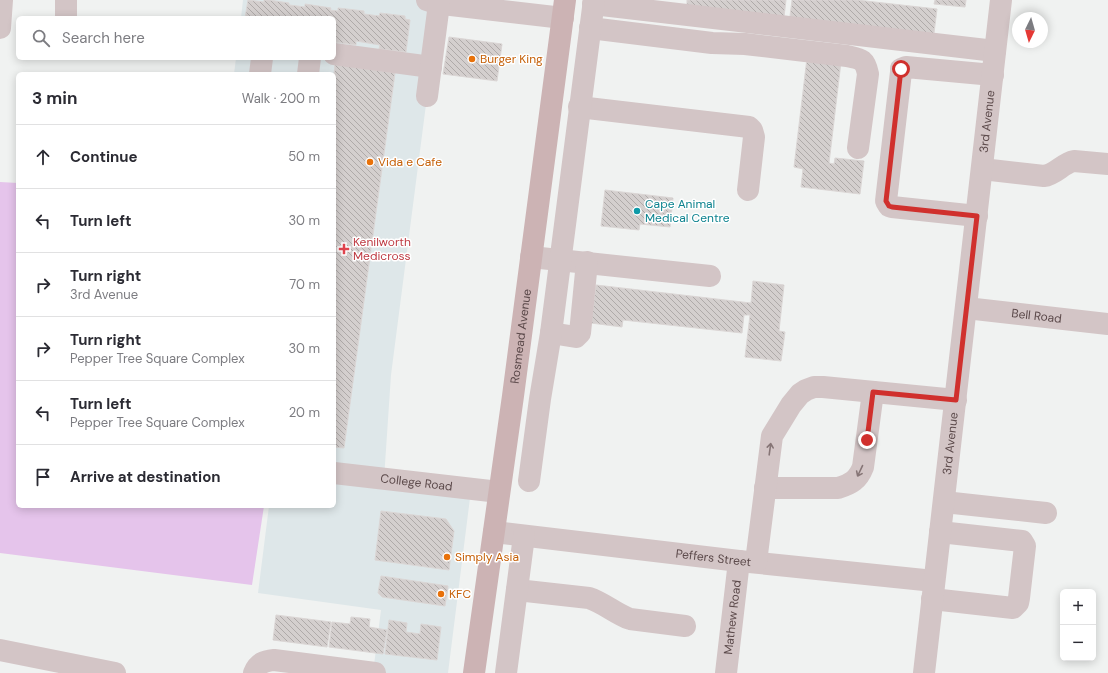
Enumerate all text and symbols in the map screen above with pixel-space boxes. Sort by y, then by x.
north arrow [1012,12,1048,48]
search box [16,16,336,60]
icon: search [30,27,52,49]
text: Search here [62,28,145,48]
place label: Burger King [480,51,543,67]
marker: Burger King [467,54,477,64]
route start [892,60,910,78]
text: 3 min [32,87,77,109]
street label: 3rd Avenue [976,89,999,154]
text: Walk · 200 m [242,90,320,107]
icon: ahead [32,146,54,168]
text: Continue [70,147,138,167]
text: 50 m [288,148,320,165]
place label: Vida e Cafe [378,154,442,170]
marker: Vida e Cafe [365,157,375,167]
place label: Cape Animal Medical Centre [645,196,730,226]
marker: Cape Animal Medical Centre [632,206,642,216]
icon: left [32,210,54,232]
text: Turn left [70,211,131,231]
text: 30 m [288,212,320,229]
place label: Kenilworth Medicross [353,234,411,264]
marker: Kenilworth Medicross [338,243,350,255]
text: Turn right [70,266,141,286]
icon: right [32,274,54,296]
text: 70 m [289,276,320,293]
text: 3rd Avenue [70,286,138,303]
street label: Rosmead Avenue [507,288,535,385]
street label: Bell Road [1011,305,1063,327]
text: Turn right [70,330,141,350]
icon: right [32,338,54,360]
text: 30 m [288,340,320,357]
text: Pepper Tree Square Complex [70,350,245,367]
text: Turn left [70,394,131,414]
icon: left [32,402,54,424]
text: 20 m [289,404,320,421]
street label: 3rd Avenue [939,411,962,476]
text: Pepper Tree Square Complex [70,414,245,431]
route end [858,431,876,449]
one-way arrow [766,443,774,456]
one-way arrow [856,465,864,477]
icon: arrive [32,466,54,488]
text: Arrive at destination [70,467,221,487]
street label: College Road [380,470,453,495]
street label: Peffers Street [675,546,752,570]
place label: Simply Asia [455,549,519,565]
marker: Simply Asia [442,552,452,562]
street label: Mathew Road [720,579,745,656]
place label: KFC [449,586,471,602]
marker: KFC [436,589,446,599]
map controls [1060,589,1096,661]
button: + [1060,589,1096,625]
button: − [1060,625,1096,661]

